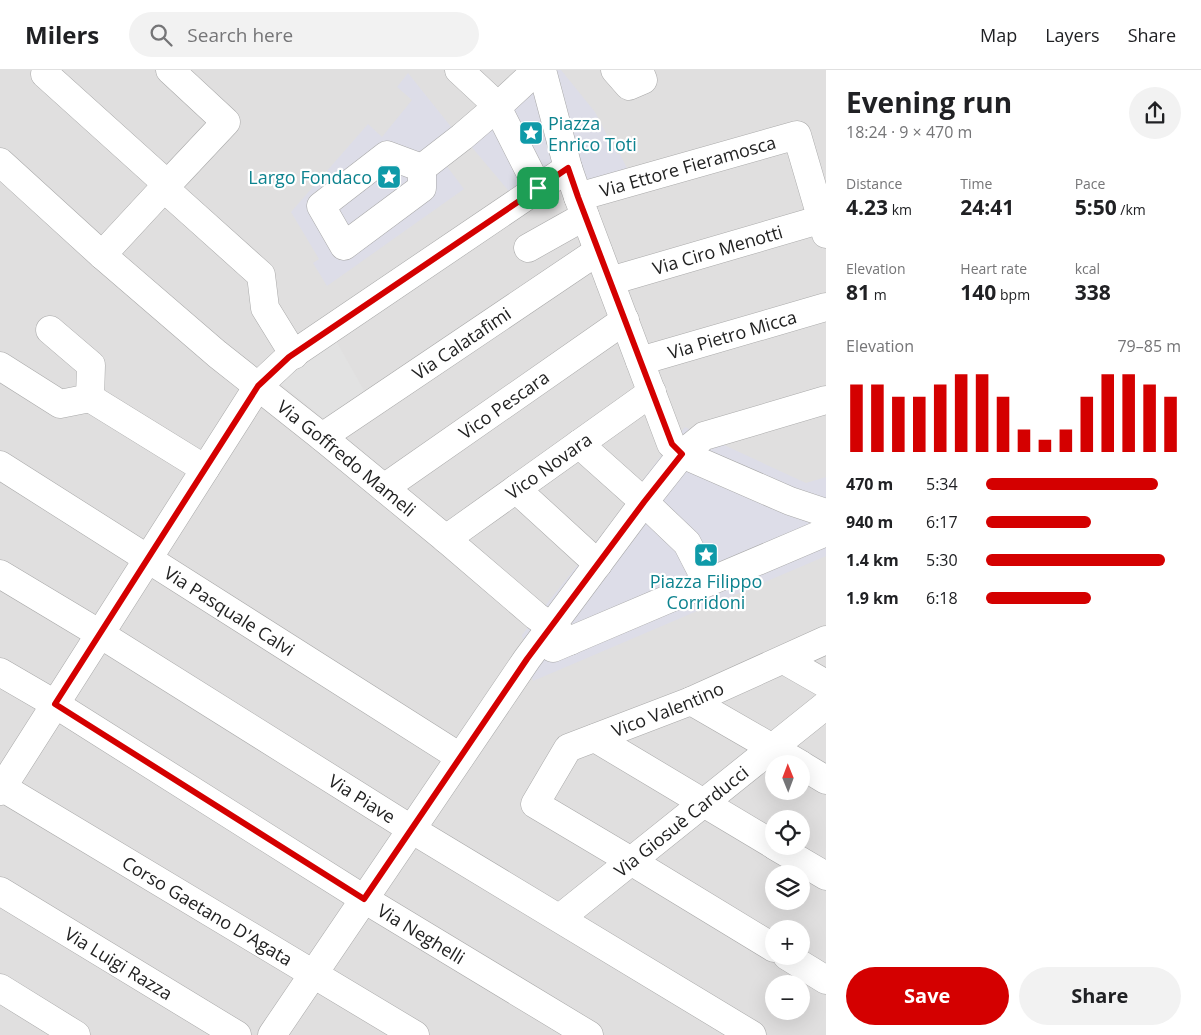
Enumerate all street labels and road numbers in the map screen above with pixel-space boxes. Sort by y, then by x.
street label: Via Ettore Fieramosca [597,130,778,202]
street label: Via Ciro Menotti [650,219,785,280]
street label: Via Calatafimi [407,301,515,385]
street label: Via Pietro Micca [665,304,799,364]
street label: Vico Pescara [454,365,554,444]
street label: Via Goffredo Mameli [272,394,421,522]
street label: Vico Novara [501,427,596,505]
street label: Via Pasquale Calvi [160,560,300,661]
street label: Vico Valentino [608,676,728,742]
street label: Via Giosuè Carducci [609,760,753,882]
street label: Via Piave [324,768,400,828]
street label: Corso Gaetano D'Agata [118,850,297,971]
street label: Via Neghelli [373,898,470,969]
street label: Via Luigi Razza [60,921,177,1005]

